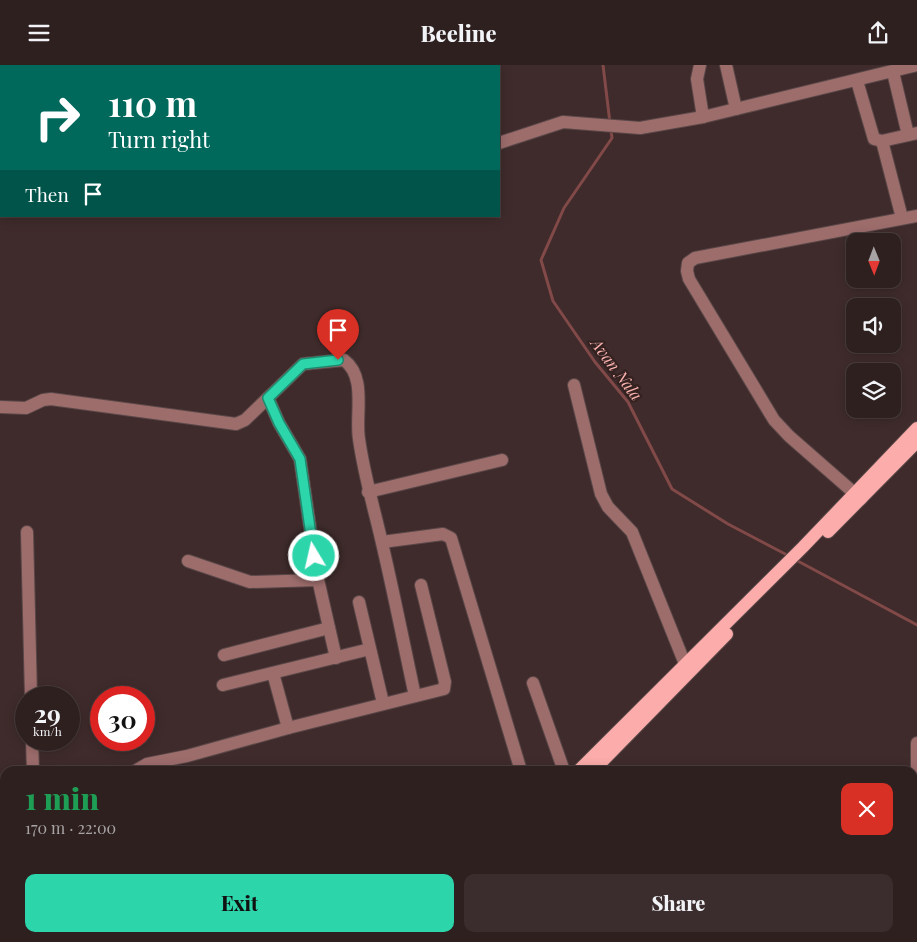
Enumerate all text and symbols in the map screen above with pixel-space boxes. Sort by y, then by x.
text: Beeline [420,18,497,48]
icon: menu [25,19,53,47]
icon: share [864,19,892,47]
text: 110 m [108,79,197,126]
icon: right [25,85,90,150]
text: Turn right [108,124,210,154]
icon: arrive [79,180,107,208]
text: Then [25,181,69,207]
north arrow [846,233,901,287]
map controls [846,233,901,418]
button: sound [846,298,901,353]
pin [317,309,359,360]
icon: arrive [324,316,352,344]
water label: Avan Nala [585,332,647,404]
button: layers [846,363,901,418]
position arrow [287,529,339,581]
speed limit sign: 30 [90,686,155,751]
text: 29 [34,696,61,729]
text: km/h [33,723,62,739]
text: 1 min [25,778,99,818]
button: close [841,783,893,835]
text: 170 m · 22:00 [25,817,116,838]
button: Exit [25,874,454,932]
button: Share [464,874,893,932]

